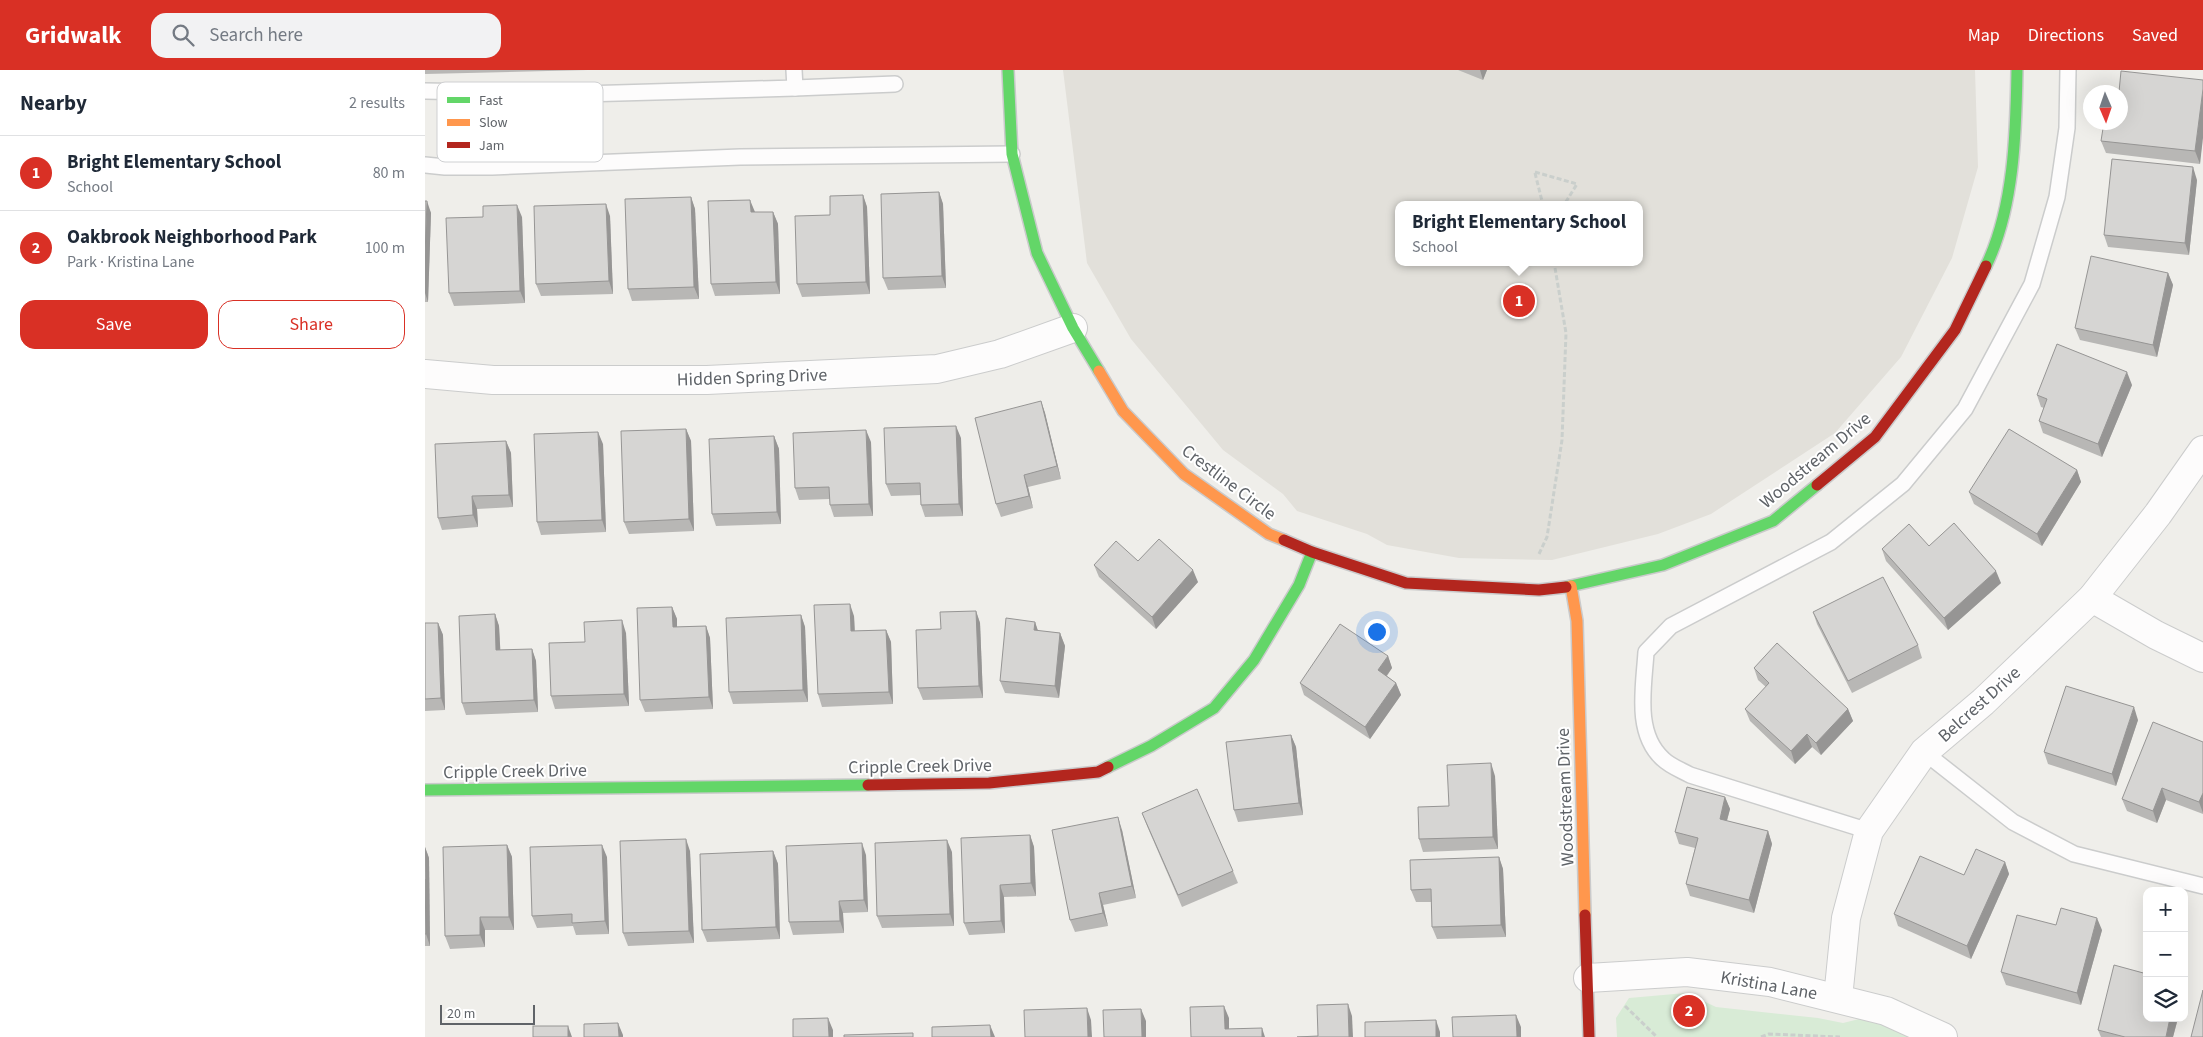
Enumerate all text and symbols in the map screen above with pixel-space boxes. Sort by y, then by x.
search box [151,13,501,58]
text: Gridwalk [25,18,121,53]
icon: search [169,21,197,49]
text: Search here [209,22,303,49]
text: Map [1968,23,2000,48]
text: Directions [2028,23,2104,48]
text: Saved [2132,23,2178,48]
legend [437,82,603,162]
north arrow [2083,85,2128,130]
text: Nearby [20,88,87,118]
text: Fast [479,91,503,111]
text: 2 results [349,92,405,114]
text: Slow [479,113,508,133]
text: Jam [479,136,504,156]
text: Bright Elementary School [67,149,281,176]
text: 1 [32,162,40,184]
text: 80 m [373,162,405,184]
text: School [67,176,113,198]
popup [1395,201,1643,266]
text: Bright Elementary School [1412,209,1626,236]
text: Oakbrook Neighborhood Park [67,224,317,251]
text: School [1412,236,1458,258]
text: 2 [32,237,40,259]
text: 100 m [365,237,405,259]
text: Park · Kristina Lane [67,251,194,273]
pin: 1 [1503,282,1535,320]
button: Save [20,300,208,349]
button: Share [218,300,405,349]
street label: Hidden Spring Drive [676,362,828,393]
street label: Woodstream Drive [1754,406,1876,514]
street label: Crestline Circle [1176,439,1281,526]
your location [1364,619,1390,645]
street label: Belcrest Drive [1933,661,2026,748]
street label: Woodstream Drive [1551,727,1580,867]
street label: Cripple Creek Drive [848,753,992,780]
street label: Cripple Creek Drive [443,758,587,785]
map controls [2143,887,2188,1022]
button: + [2143,887,2188,932]
button: − [2143,932,2188,977]
street label: Kristina Lane [1719,965,1819,1006]
button: layers [2143,977,2188,1022]
pin: 2 [1673,992,1705,1030]
scale bar [440,1002,535,1025]
text: 20 m [447,1004,475,1024]

